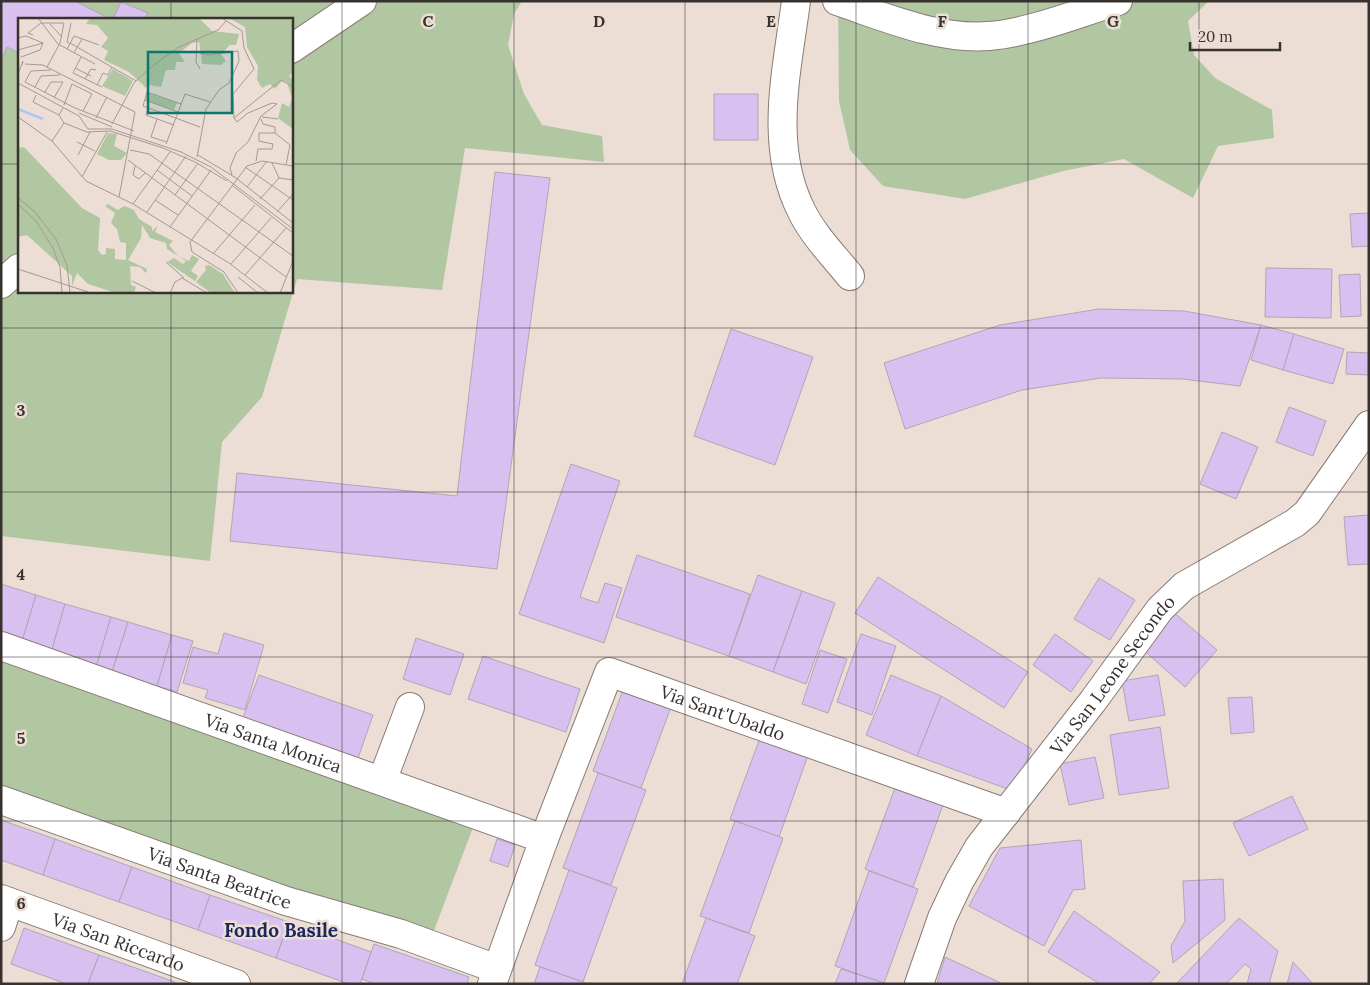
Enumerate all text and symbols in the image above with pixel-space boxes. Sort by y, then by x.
text: C [422,11,434,31]
text: D [593,11,605,31]
text: E [766,11,776,31]
text: F [937,11,947,31]
text: G [1107,11,1119,31]
inset map [18,18,292,292]
scale bar [1190,20,1280,52]
text: 20 m [1198,27,1233,46]
text: 3 [17,400,26,420]
text: 4 [17,564,26,584]
street label: Via San Leone Secondo [1044,590,1179,759]
street label: Via Sant'Ubaldo [656,679,788,745]
street label: Via Santa Monica [201,708,345,778]
text: 5 [17,728,26,748]
street label: Via Santa Beatrice [144,841,294,914]
text: 6 [16,893,26,913]
street label: Via San Riccardo [48,907,188,976]
district label: Fondo Basile [224,918,338,942]

